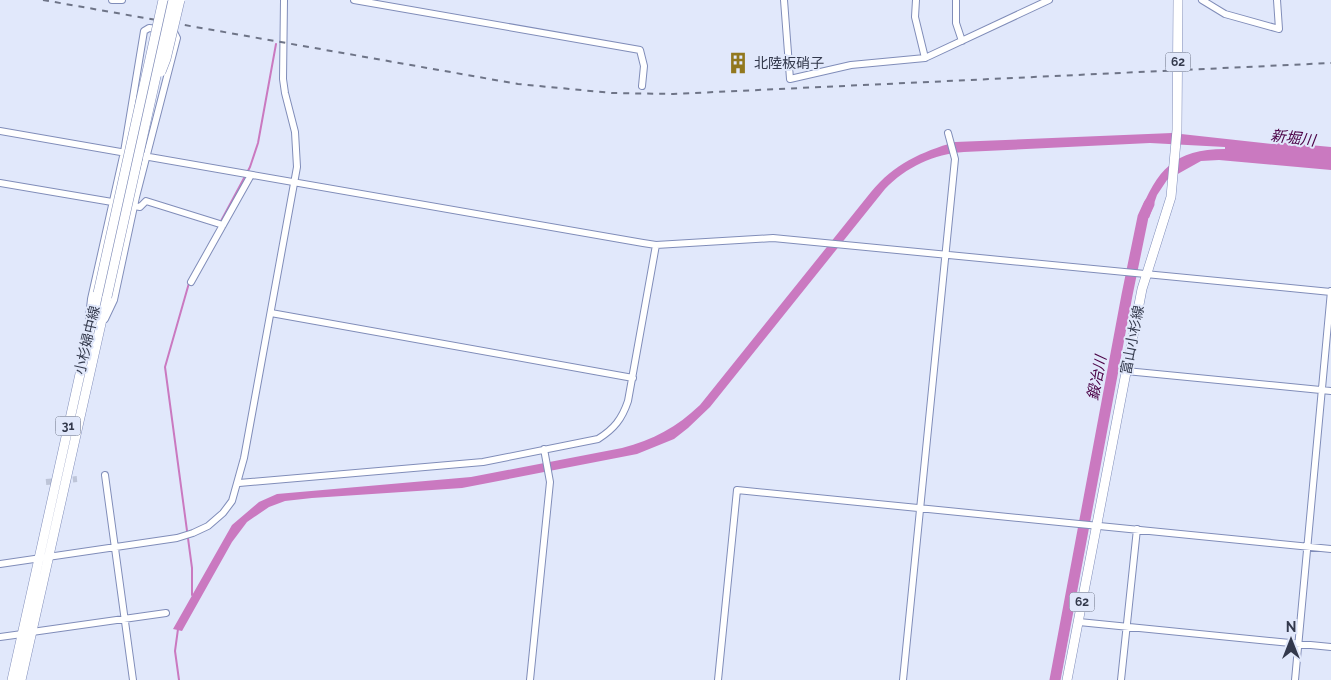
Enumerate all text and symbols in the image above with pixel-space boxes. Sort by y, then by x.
building icon: 北陸板硝子 [725,50,751,76]
road number: 62 [1166,52,1190,72]
place label: 北陸板硝子 [754,55,824,71]
water label: 新堀川 [1270,126,1318,150]
street label: 小杉婦中線 [71,304,103,376]
street label: 富山小杉線 [1117,304,1147,376]
water label: 鍛冶川 [1084,352,1111,402]
road number: 31 [56,416,80,436]
road number: 62 [1070,592,1094,612]
north arrow [1266,615,1316,665]
text: N [1286,619,1296,635]

